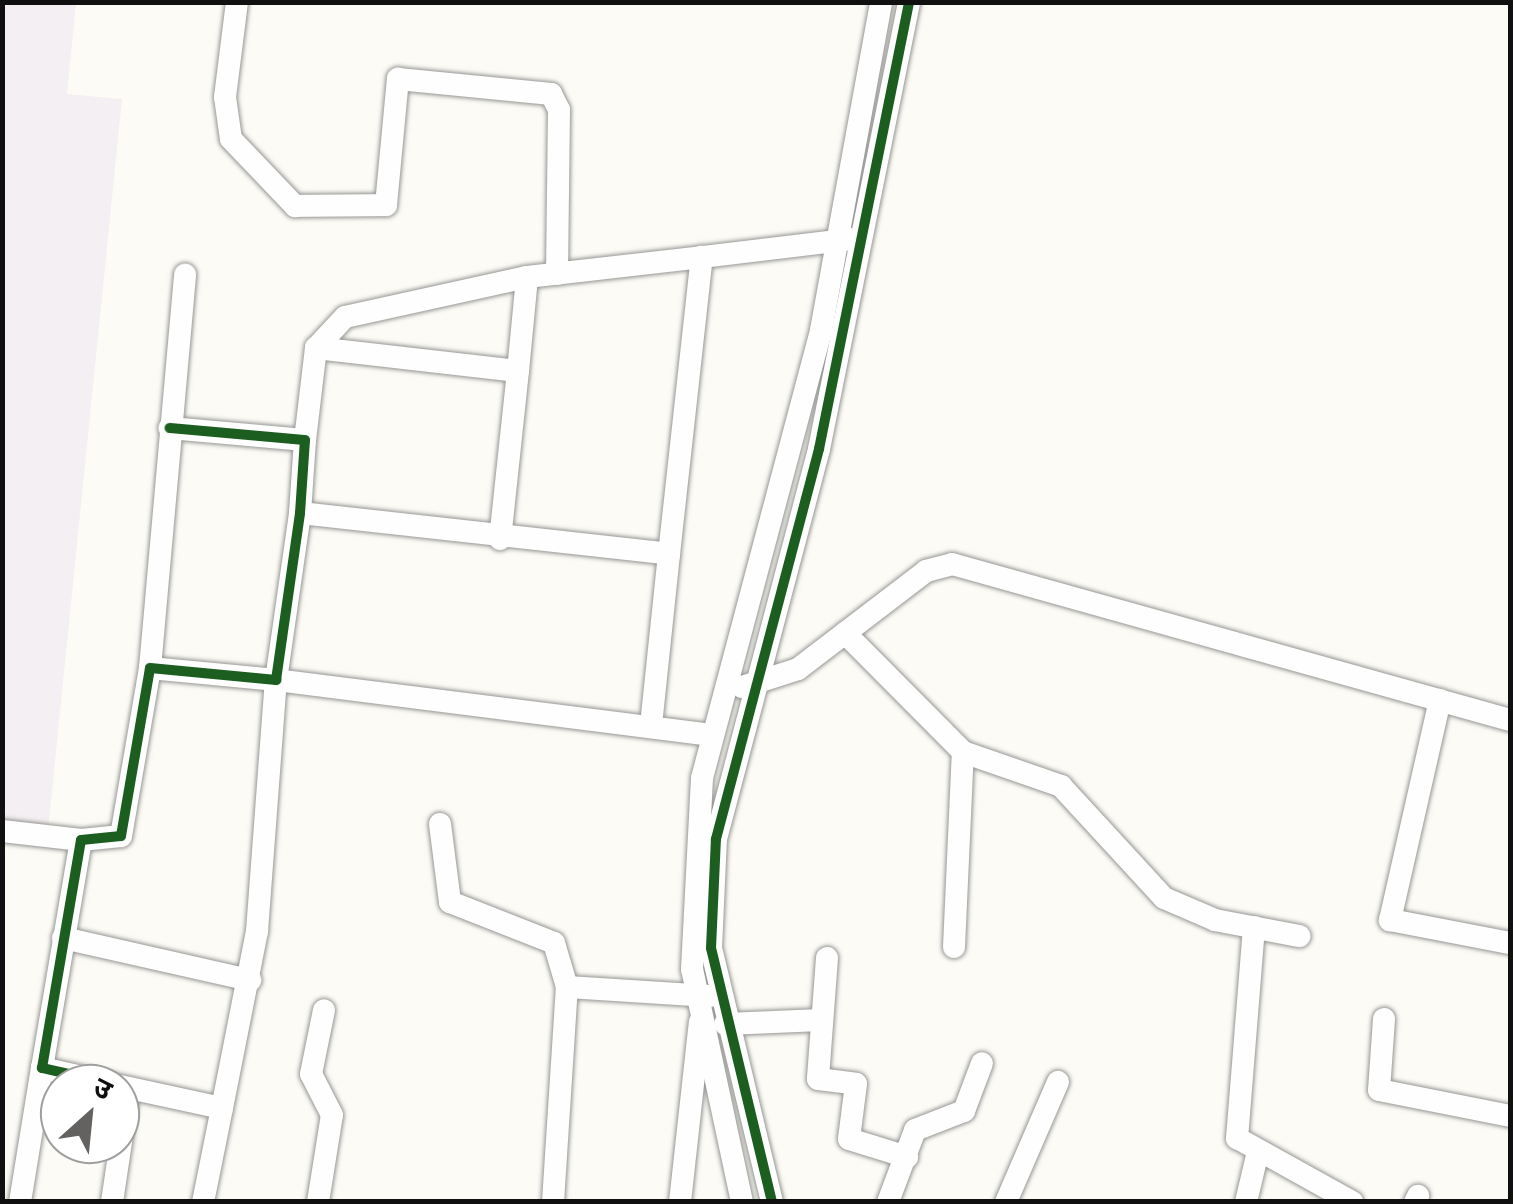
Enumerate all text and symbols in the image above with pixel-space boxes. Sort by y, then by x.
north arrow [40,1064,140,1164]
text: उ [88,1069,118,1108]

